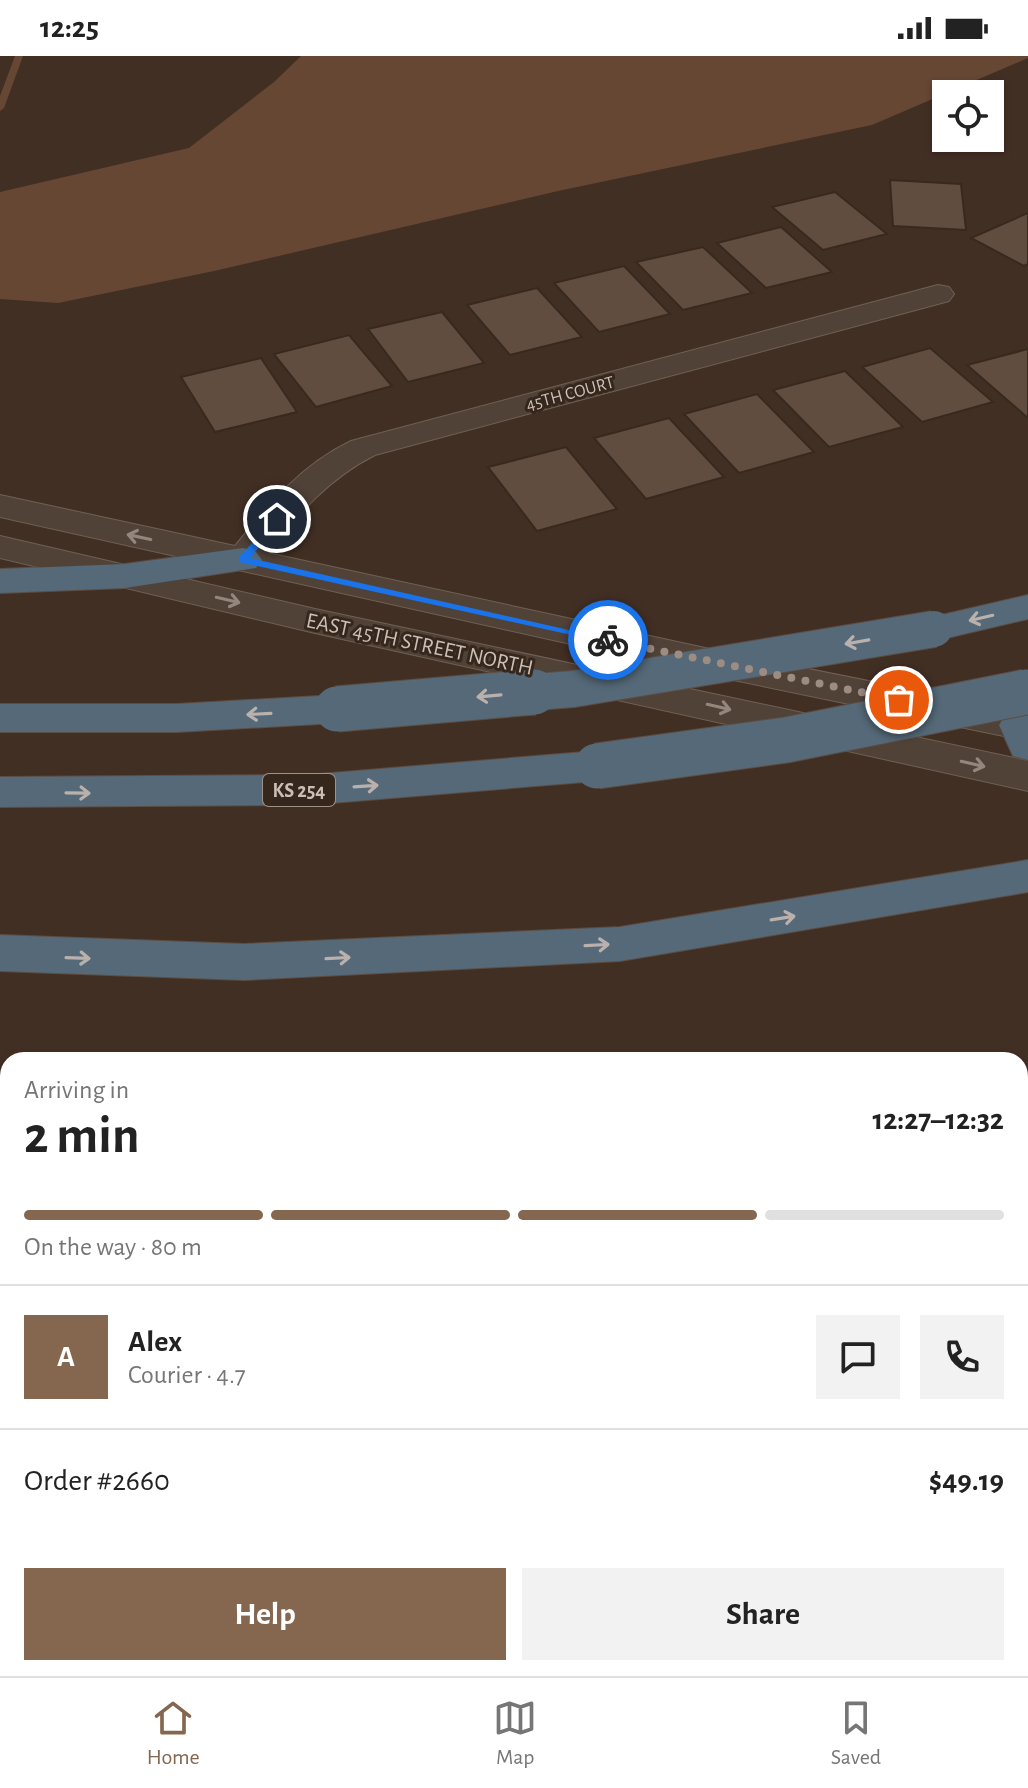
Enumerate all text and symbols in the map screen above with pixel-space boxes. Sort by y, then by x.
text: 12:25 [40,13,99,43]
map controls [932,80,1004,152]
button: locate [932,80,1004,152]
street label: 45TH COURT [524,374,616,414]
pin [243,485,311,553]
icon: home [255,497,299,541]
one-way arrow [127,529,153,544]
one-way arrow [215,593,241,608]
courier [568,600,648,680]
street label: EAST 45TH STREET NORTH [304,609,535,679]
one-way arrow [968,611,994,626]
icon: bike [586,618,630,662]
one-way arrow [845,636,870,651]
pin [865,666,933,734]
icon: bag [877,678,921,722]
one-way arrow [476,689,503,704]
one-way arrow [706,700,732,715]
one-way arrow [246,706,273,721]
one-way arrow [960,757,985,772]
road number: KS 254 [263,774,335,806]
one-way arrow [352,778,379,793]
one-way arrow [64,785,91,801]
one-way arrow [770,909,796,924]
one-way arrow [583,938,610,953]
one-way arrow [64,950,91,965]
one-way arrow [324,950,351,965]
text: Arriving in [24,1077,129,1103]
text: 12:27–12:32 [872,1105,1004,1135]
text: 2 min [24,1110,139,1162]
text: On the way · 80 m [24,1234,202,1260]
button: chat [816,1315,900,1399]
button: phone [920,1315,1004,1399]
text: Alex [128,1327,182,1357]
text: A [57,1342,75,1372]
text: Courier · 4.7 [128,1362,246,1388]
text: Order #2660 [24,1466,170,1496]
text: $49.19 [929,1466,1004,1496]
button: Help [24,1568,506,1660]
button: Share [522,1568,1004,1660]
tab: Home [147,1696,200,1770]
tab: Map [493,1696,537,1770]
tab: Saved [831,1696,881,1770]

